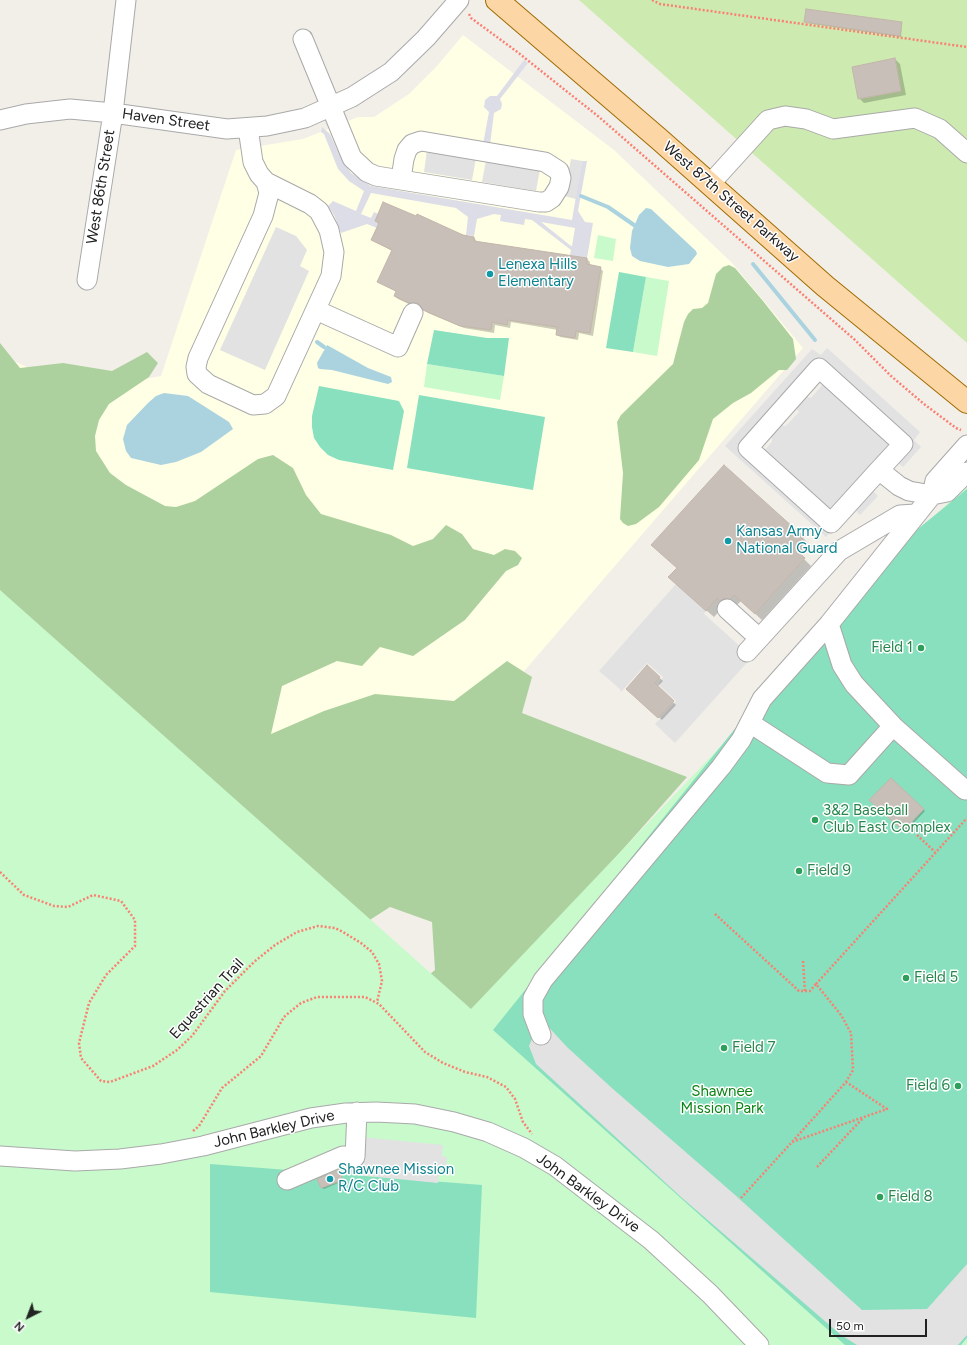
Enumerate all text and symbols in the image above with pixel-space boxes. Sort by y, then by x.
street label: Haven Street [121,105,211,135]
street label: West 86th Street [83,128,119,246]
street label: West 87th Street Parkway [659,138,803,266]
place label: Lenexa Hills Elementary [498,256,577,291]
marker: Lenexa Hills Elementary [485,269,495,279]
place label: Kansas Army National Guard [736,523,837,558]
marker: Kansas Army National Guard [723,536,733,546]
place label: Field 1 [871,639,913,657]
marker: Field 1 [916,643,926,653]
place label: 3&2 Baseball Club East Complex [823,802,951,837]
marker: 3&2 Baseball Club East Complex [810,815,820,825]
place label: Field 9 [807,862,851,880]
marker: Field 9 [794,866,804,876]
street label: Equestrian Trail [166,955,248,1043]
place label: Field 5 [914,969,958,987]
marker: Field 5 [901,973,911,983]
place label: Field 7 [732,1039,776,1057]
marker: Field 7 [719,1043,729,1053]
place label: Field 6 [906,1077,950,1095]
marker: Field 6 [953,1081,963,1091]
park label: Shawnee Mission Park [681,1083,763,1118]
street label: John Barkley Drive [212,1106,336,1152]
street label: John Barkley Drive [533,1149,643,1237]
place label: Shawnee Mission R/C Club [338,1161,454,1196]
marker: Shawnee Mission R/C Club [325,1174,335,1184]
place label: Field 8 [888,1188,933,1206]
marker: Field 8 [875,1192,885,1202]
north arrow [8,1297,48,1337]
scale bar [831,1311,929,1337]
text: N [12,1319,27,1334]
text: 50 m [836,1319,864,1333]

